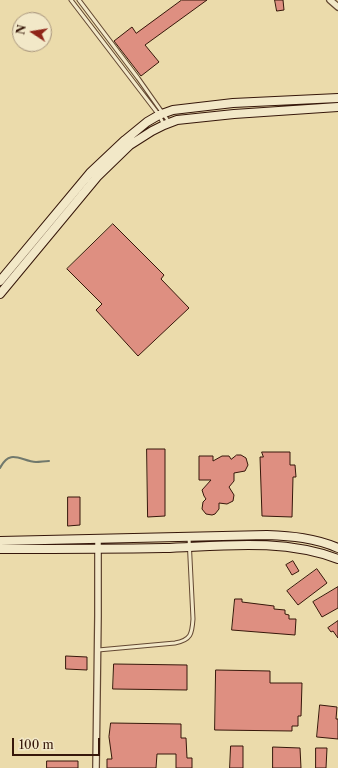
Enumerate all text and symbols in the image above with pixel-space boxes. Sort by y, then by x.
north arrow [12,12,52,52]
text: N [13,24,29,36]
scale bar [14,730,102,756]
text: 100 m [19,737,54,752]

